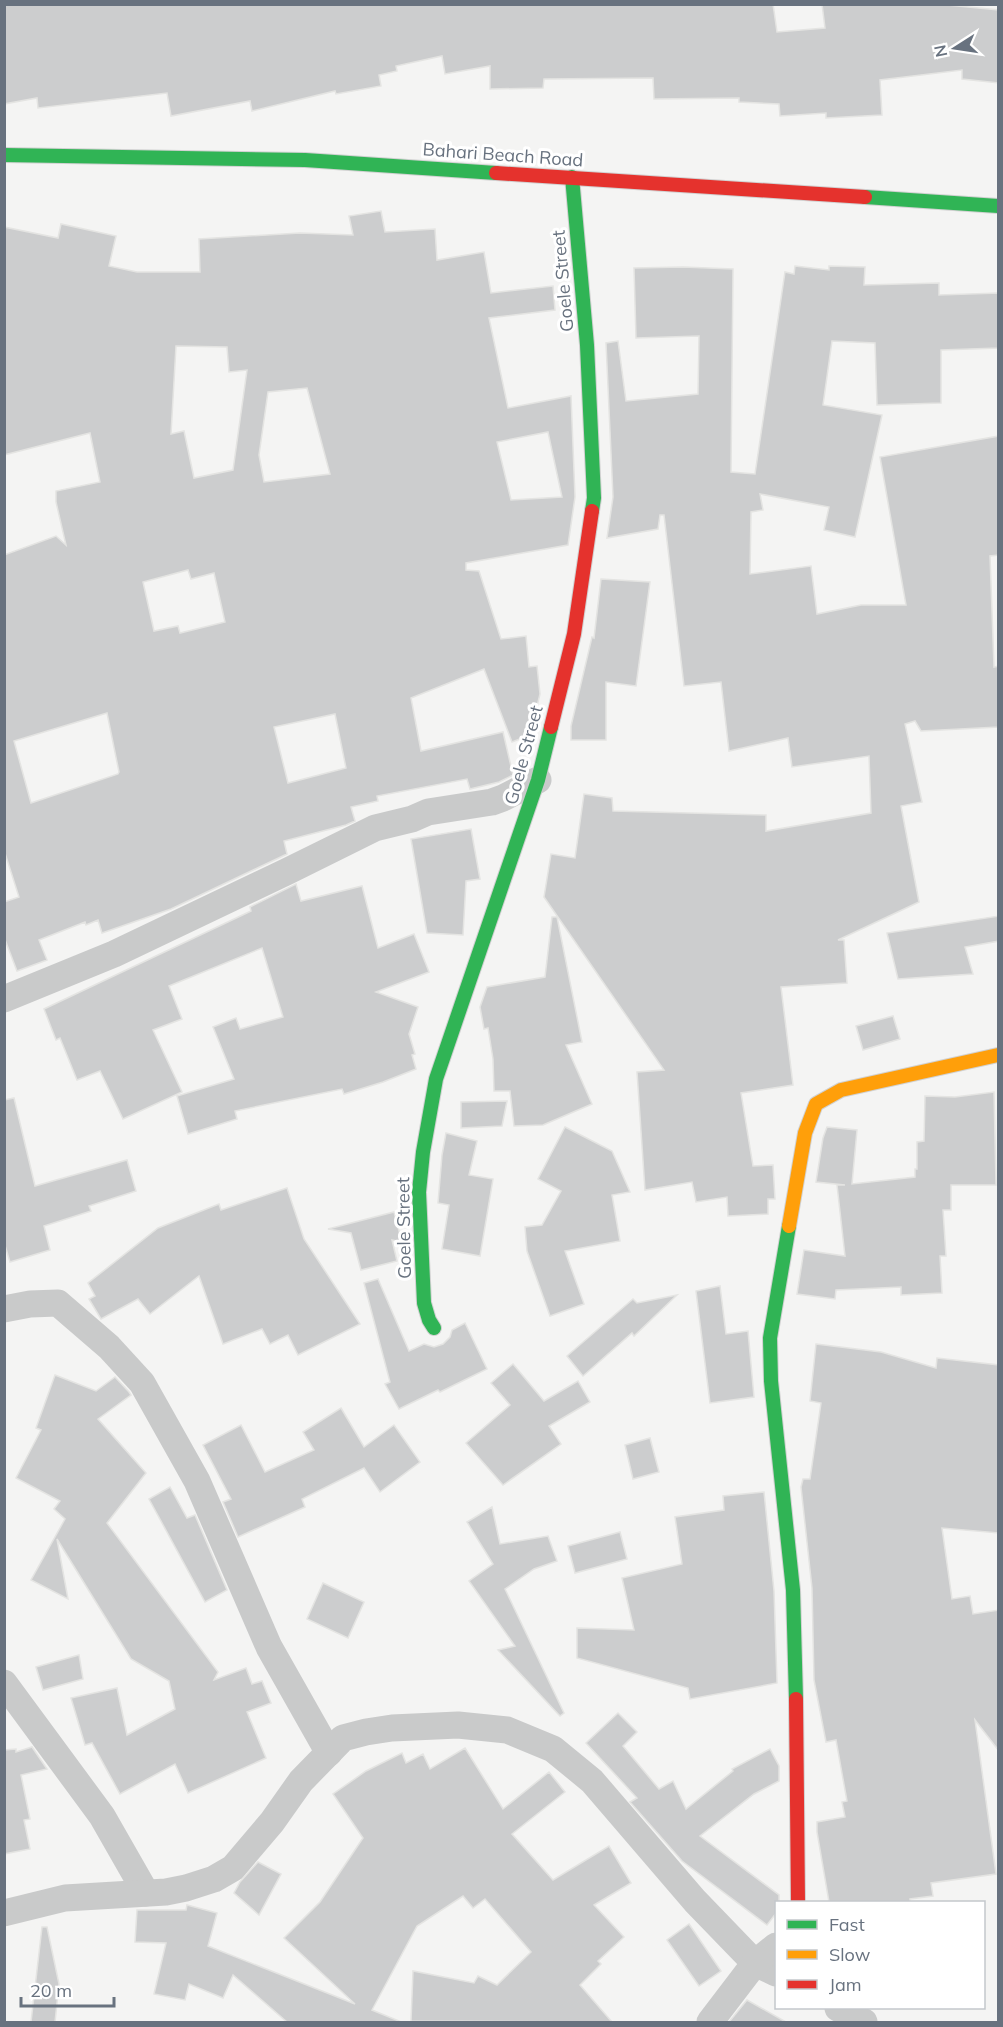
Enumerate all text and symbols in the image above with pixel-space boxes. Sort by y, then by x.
north arrow [925,18,985,78]
text: N [929,43,951,59]
street label: Bahari Beach Road [422,137,584,172]
street label: Goele Street [547,229,578,333]
street label: Goele Street [499,703,548,807]
street label: Goele Street [391,1177,416,1279]
legend [775,1901,985,2009]
text: Fast [829,1913,865,1936]
text: Slow [829,1943,871,1966]
scale bar [21,1970,114,2008]
text: Jam [829,1973,862,1996]
text: 20 m [30,1979,72,2002]

